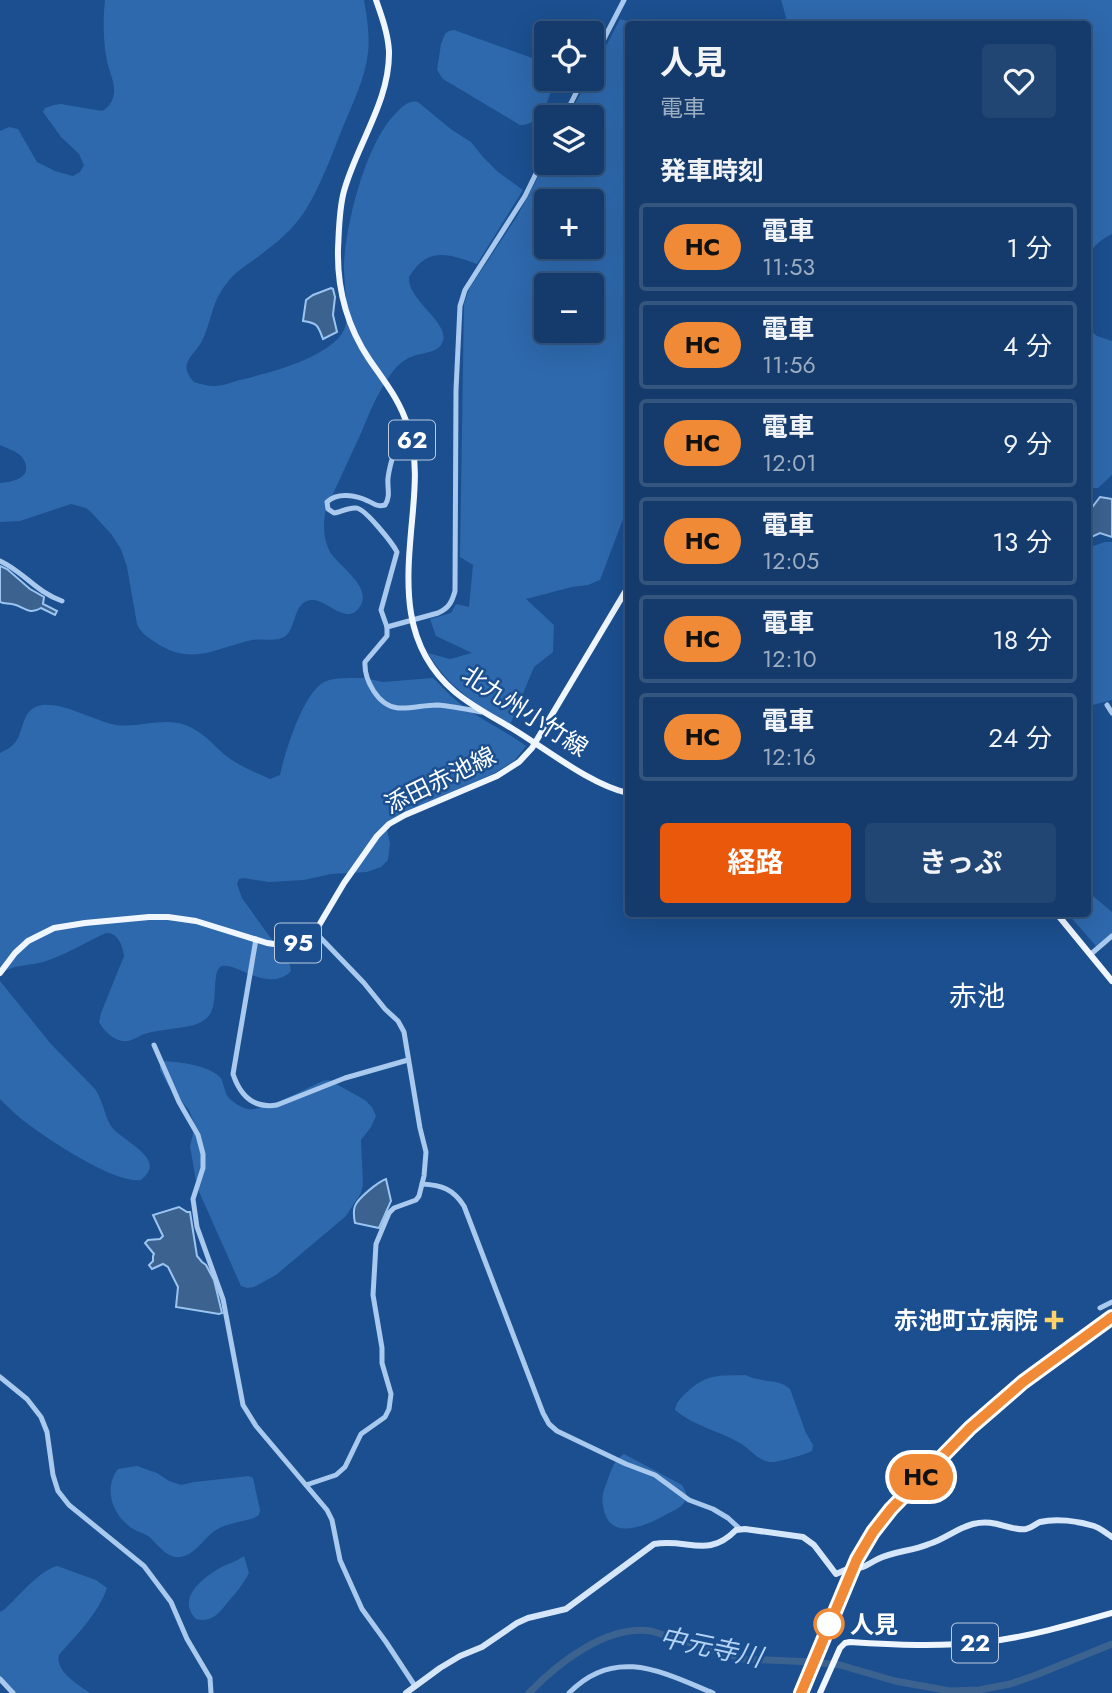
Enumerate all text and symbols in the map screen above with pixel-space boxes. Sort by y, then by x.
map controls [534,21,604,343]
button: locate [534,21,604,91]
text: 人見 [660,39,726,86]
button: heart [982,44,1056,118]
text: 電車 [660,91,706,125]
button: layers [534,105,604,175]
text: 発車時刻 [660,152,764,190]
button: + [534,189,604,259]
text: 電車 [762,212,814,250]
text: HC [685,229,720,264]
text: 1 分 [1006,229,1052,267]
text: 11:53 [762,250,815,284]
button: − [534,273,604,343]
text: 電車 [762,310,814,348]
text: HC [685,327,720,362]
text: 4 分 [1003,327,1052,365]
text: 11:56 [762,348,816,382]
text: 電車 [762,408,814,446]
road number: 62 [389,420,435,460]
text: HC [685,425,720,460]
text: 9 分 [1003,425,1052,463]
text: 12:01 [762,446,817,480]
text: 電車 [762,506,814,544]
text: HC [685,523,720,558]
text: 13 分 [992,523,1052,561]
text: 12:05 [762,544,819,578]
text: 電車 [762,604,814,642]
text: HC [685,621,720,656]
text: 18 分 [992,621,1052,659]
text: 12:10 [762,642,817,676]
street label: 北九州小竹線 [455,657,595,765]
text: 電車 [762,702,814,740]
text: HC [685,719,720,754]
text: 24 分 [988,719,1052,757]
street label: 添田赤池線 [378,738,502,822]
text: 12:16 [762,740,816,774]
button: 経路 [660,823,851,903]
button: きっぷ [865,823,1056,903]
road number: 95 [275,924,321,962]
district label: 赤池 [949,976,1005,1017]
place label: 赤池町立病院 [894,1303,1038,1338]
marker: 赤池町立病院 [1044,1310,1064,1330]
line badge: HC [890,1454,953,1500]
text: HC [903,1459,939,1494]
place label: 人見 [850,1607,898,1642]
marker: 人見 [814,1609,844,1639]
water label: 中元寺川 [656,1618,769,1677]
road number: 22 [952,1624,998,1662]

